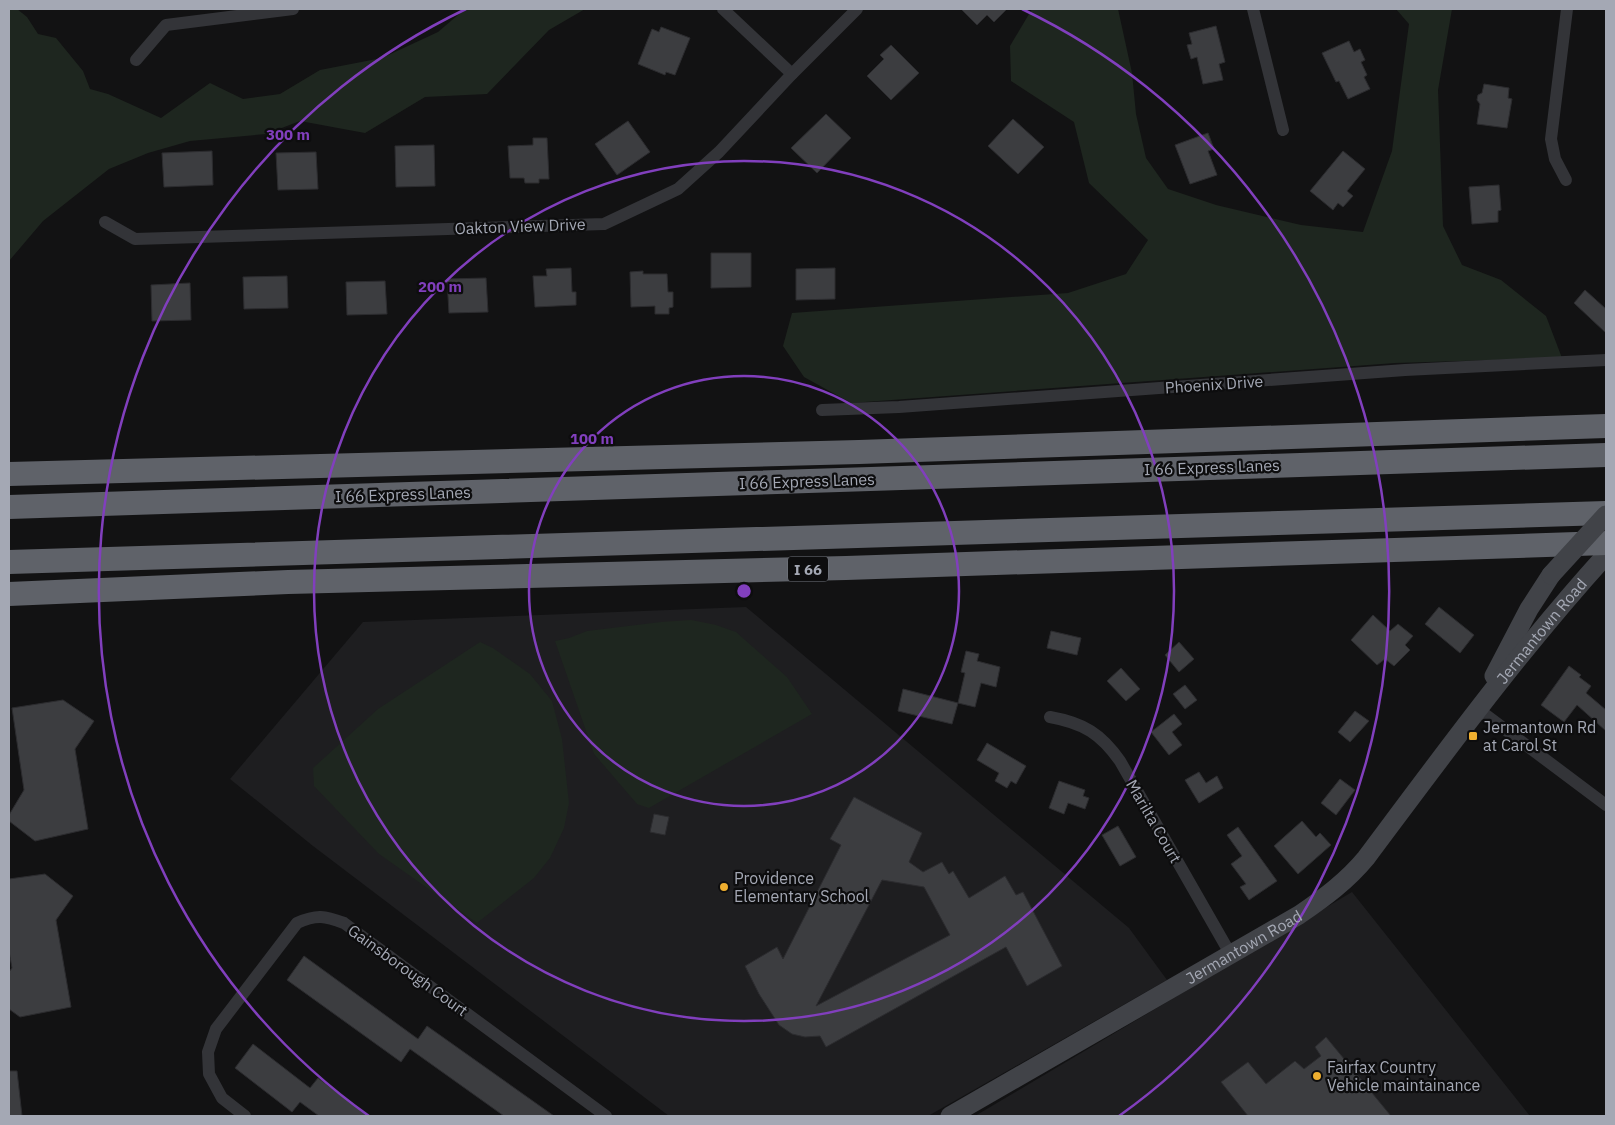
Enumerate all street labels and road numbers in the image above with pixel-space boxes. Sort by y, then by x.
street label: Oakton View Drive [454,214,586,238]
street label: Phoenix Drive [1164,371,1264,397]
street label: I 66 Express Lanes [1144,455,1280,479]
street label: I 66 Express Lanes [739,469,875,493]
street label: I 66 Express Lanes [335,482,471,506]
road number: I 66 [788,556,828,582]
street label: Jermantown Road [1492,574,1591,688]
street label: Marilta Court [1122,776,1186,866]
street label: Jermantown Road [1182,905,1305,988]
street label: Gainsborough Court [344,920,472,1020]

